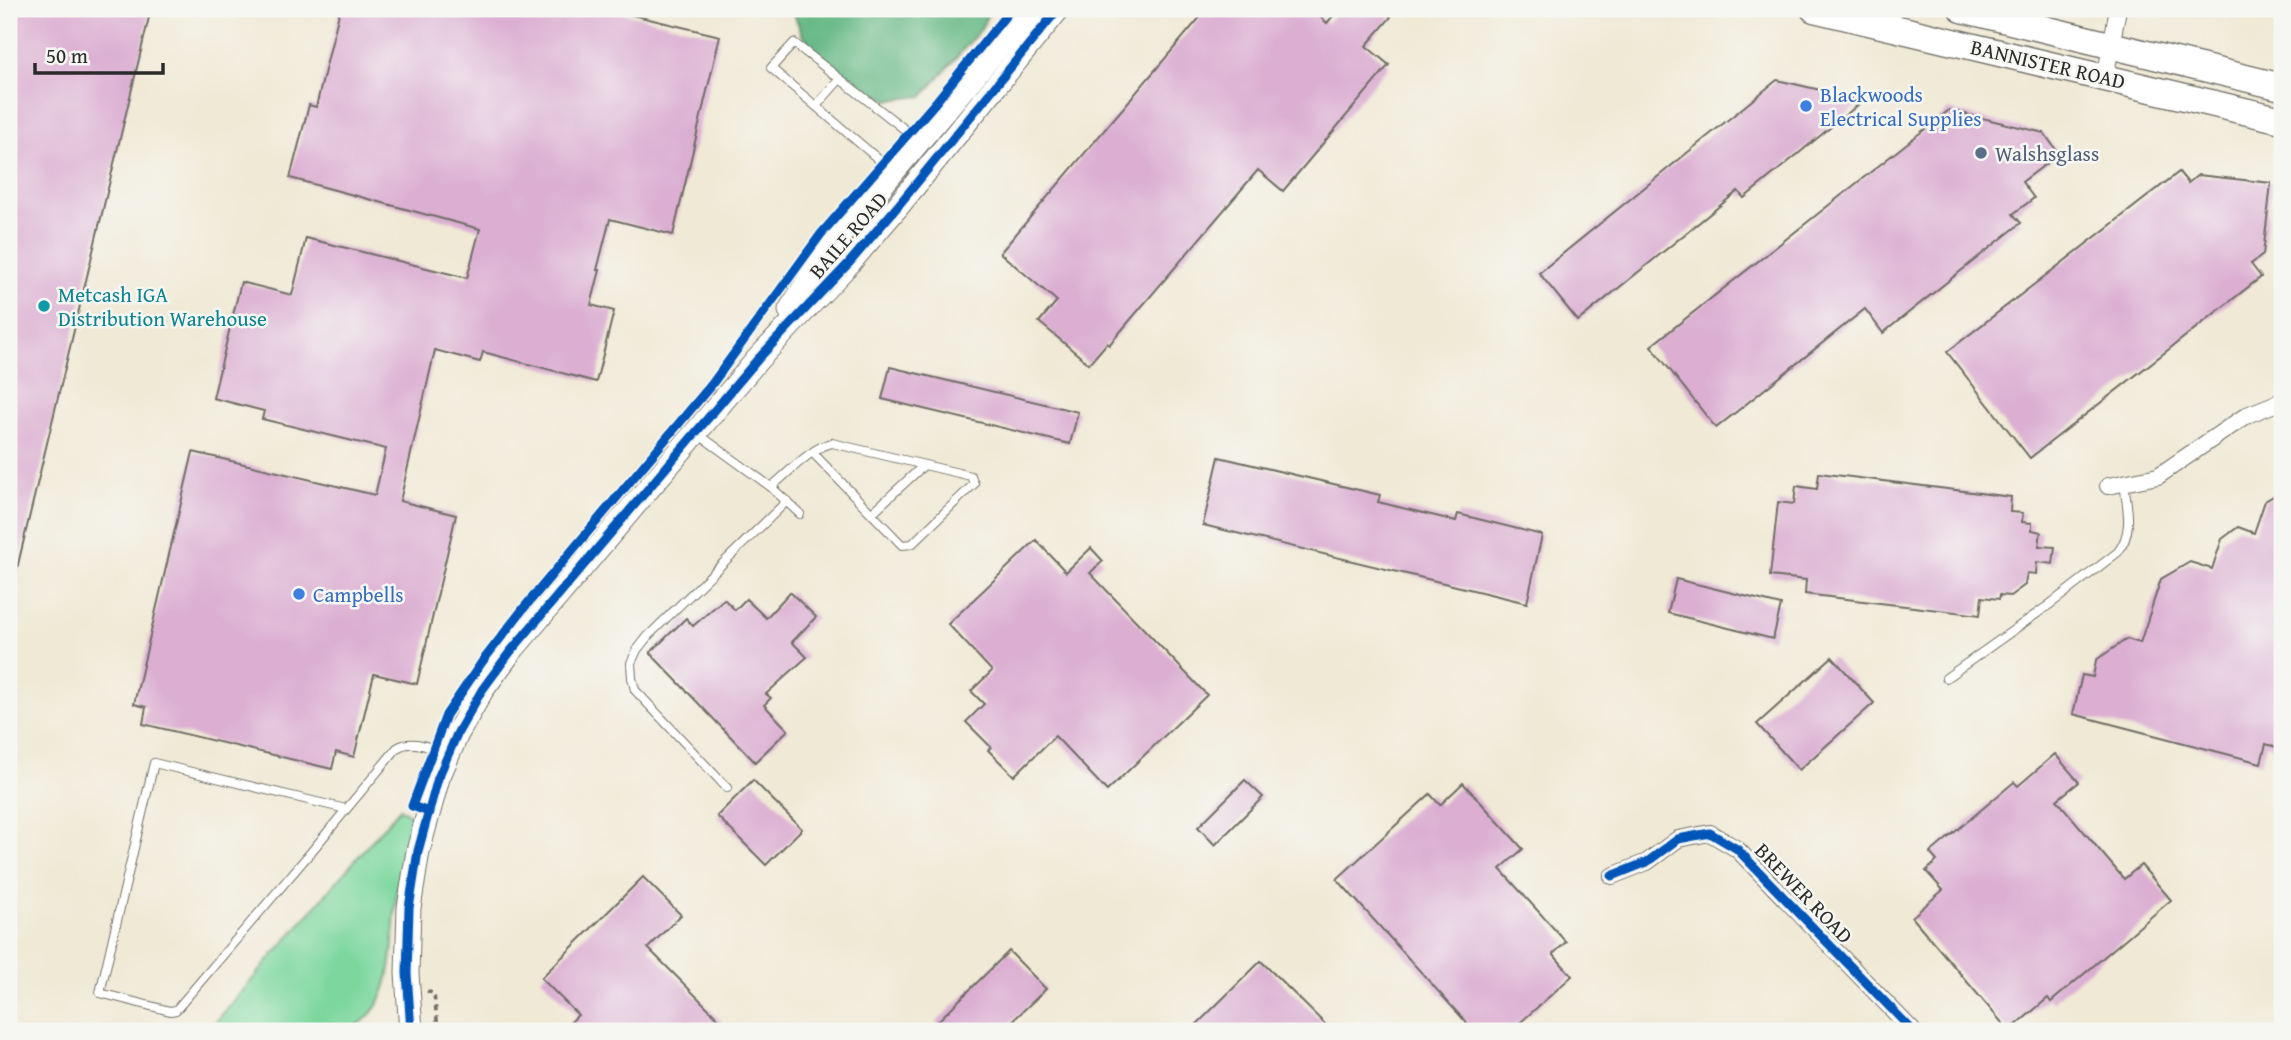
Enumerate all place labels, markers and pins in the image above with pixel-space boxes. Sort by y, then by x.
place label: Blackwoods Electrical Supplies [1820,79,1982,134]
marker: Blackwoods Electrical Supplies [1798,98,1814,114]
place label: Walshsglass [1995,138,2099,169]
marker: Walshsglass [1973,145,1989,161]
place label: Metcash IGA Distribution Warehouse [58,279,267,334]
marker: Metcash IGA Distribution Warehouse [36,298,52,314]
place label: Campbells [313,579,404,610]
marker: Campbells [291,586,307,602]

